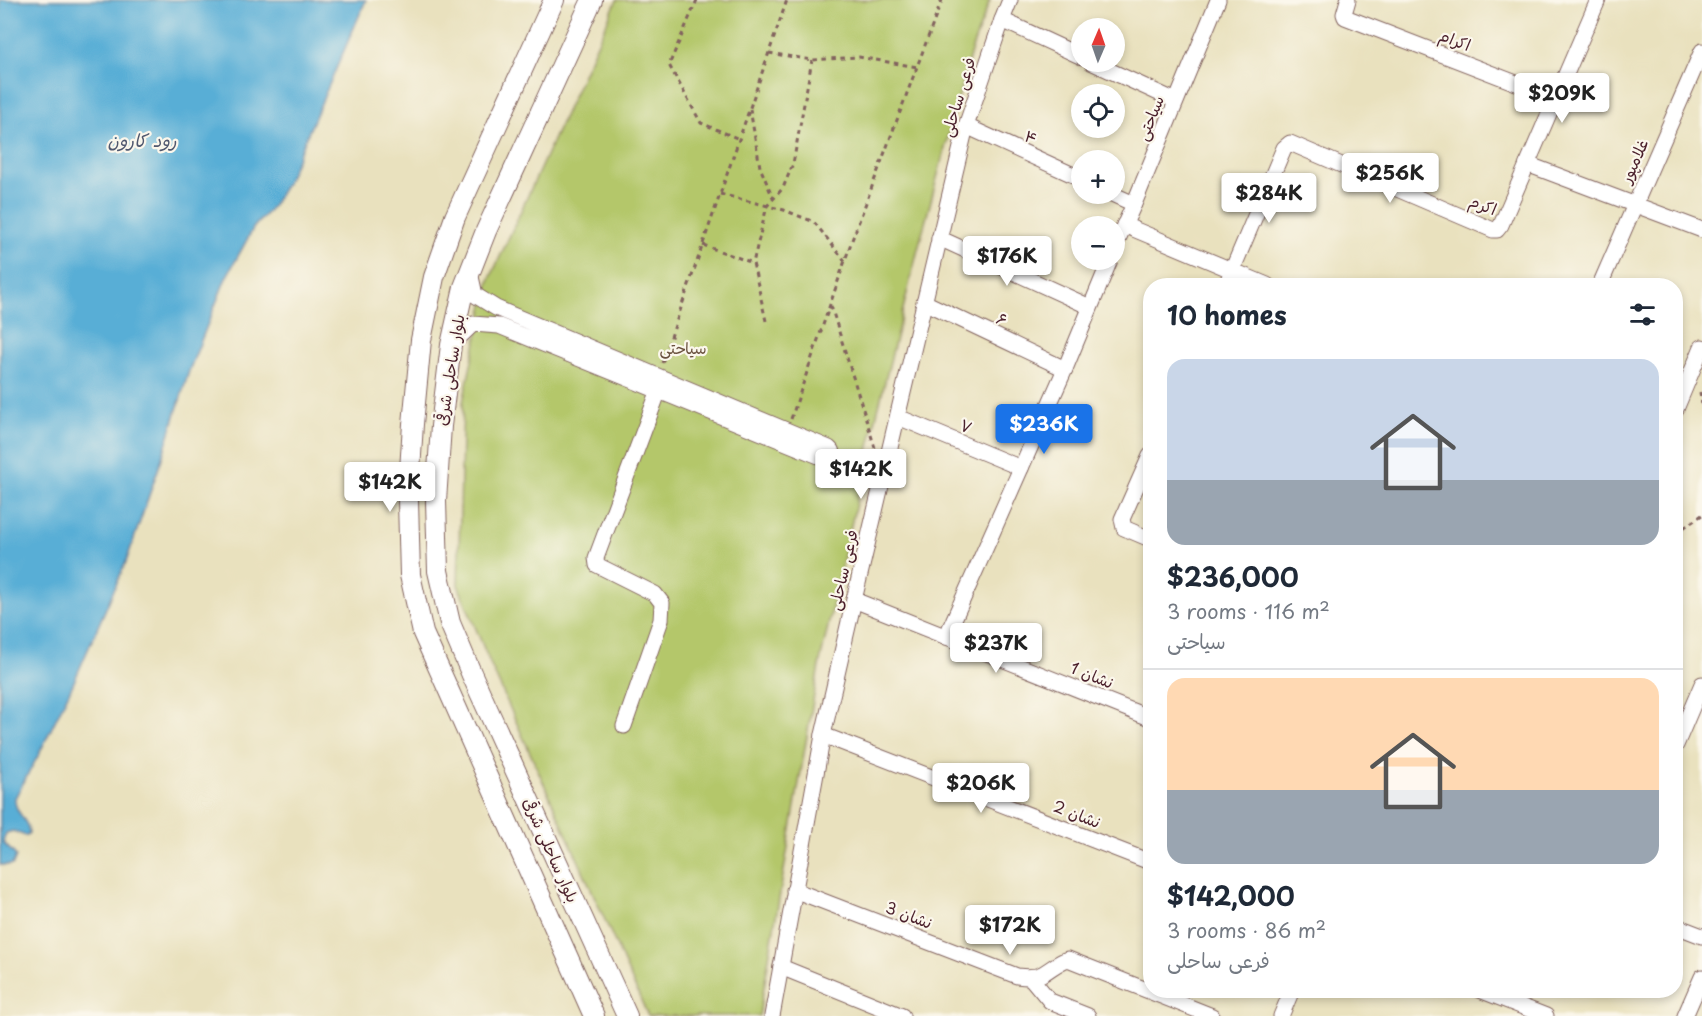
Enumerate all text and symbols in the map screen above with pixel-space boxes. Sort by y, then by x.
north arrow [1071,18,1125,72]
map controls [1071,18,1125,270]
street label: اکرام [1435,22,1475,58]
street label: فرعی ساحلی [934,54,981,139]
pin: $209K [1520,73,1604,124]
text: $209K [1528,77,1596,107]
button: locate [1071,84,1125,138]
street label: سیاحتی [1129,91,1169,144]
street label: ۴ [1021,123,1042,150]
water label: رود کارون [107,126,177,153]
street label: غلامپور [1612,135,1653,188]
button: + [1071,150,1125,204]
pin: $256K [1348,153,1432,204]
text: $256K [1356,157,1424,187]
pin: $284K [1227,173,1311,224]
text: $284K [1235,177,1303,207]
street label: اکرم [1465,188,1501,222]
button: − [1071,216,1125,270]
pin: $176K [965,236,1049,287]
text: $176K [977,240,1037,270]
text: 10 homes [1167,295,1287,334]
icon: filters [1626,298,1659,331]
street label: ۶ [993,305,1012,331]
street label: بلوار ساحلی شرقی [428,312,470,427]
park label: سیاحتی [659,335,707,359]
icon: home [1359,398,1467,506]
pin: $236K [1002,404,1086,455]
text: $236K [1010,408,1078,438]
street label: ۷ [957,412,976,438]
pin: $142K [819,449,903,500]
text: $142K [829,453,893,483]
pin: $142K [348,462,432,513]
text: $142K [358,466,422,496]
street label: فرعی ساحلی [821,527,863,612]
text: $236,000 [1167,557,1299,596]
text: 3 rooms · 116 m² [1167,596,1330,626]
pin: $237K [954,623,1038,674]
text: سیاحتی [1167,626,1226,656]
text: $237K [964,627,1028,657]
street label: نشان 1 [1067,655,1118,694]
icon: home [1359,717,1467,825]
pin: $206K [939,763,1023,814]
text: $206K [946,767,1016,797]
street label: بلوار ساحلی شرقی [518,793,586,906]
street label: نشان 2 [1050,793,1105,833]
text: $142,000 [1167,876,1295,915]
street label: نشان 3 [883,894,936,934]
pin: $172K [968,905,1052,956]
text: $172K [979,909,1041,939]
text: 3 rooms · 86 m² [1167,915,1326,945]
text: فرعی ساحلی [1167,945,1270,975]

